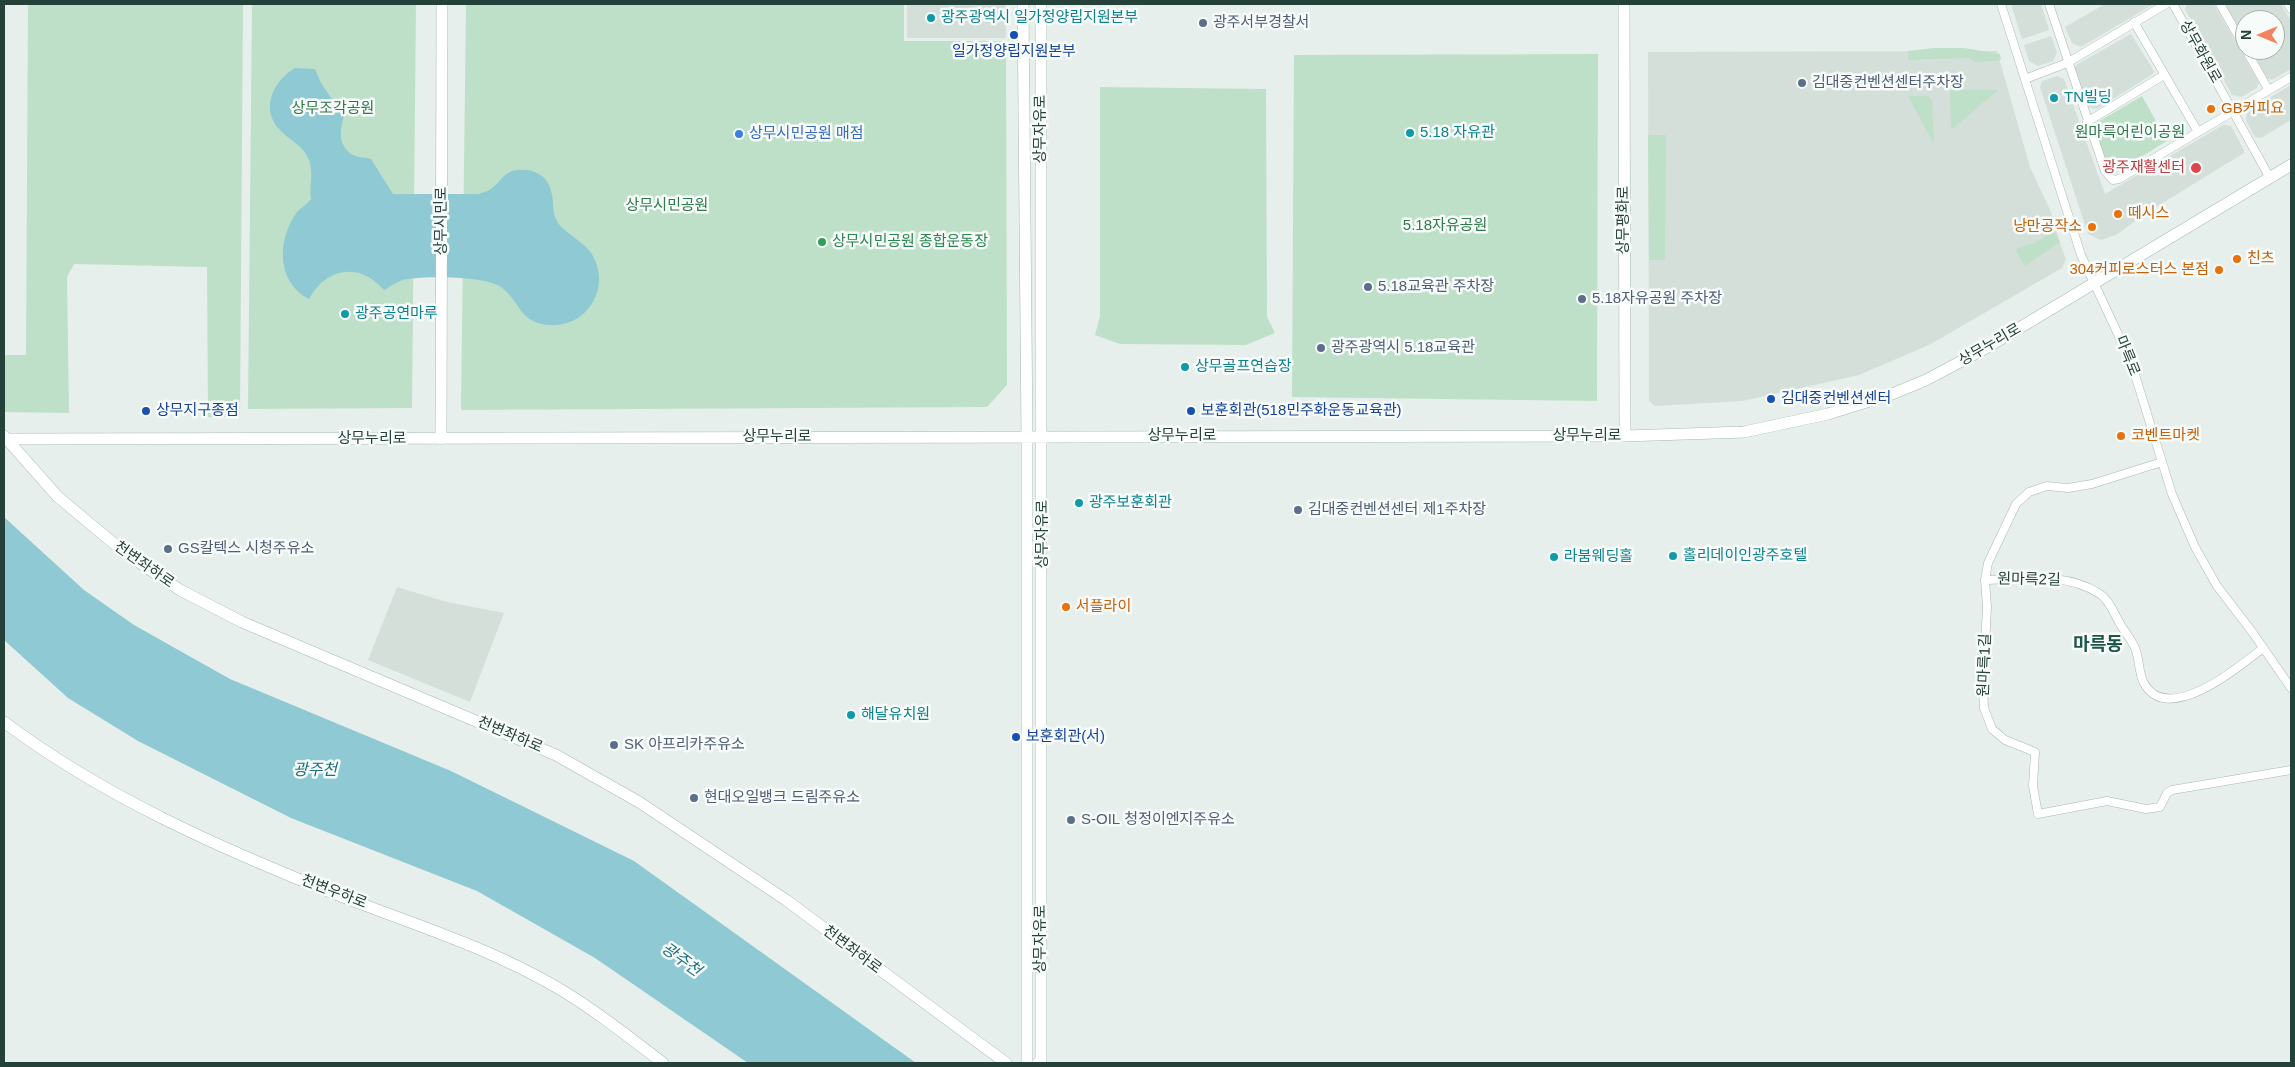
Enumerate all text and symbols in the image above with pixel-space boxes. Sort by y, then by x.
place label: 광주광역시 일가정양립지원본부 [941,9,1138,27]
north arrow [2235,10,2285,60]
marker: 광주광역시 일가정양립지원본부 [925,12,937,24]
place label: 광주서부경찰서 [1213,14,1310,32]
marker: 광주서부경찰서 [1197,17,1209,29]
street label: 상무화원로 [2175,17,2225,87]
marker: 일가정양립지원본부 [1008,29,1020,41]
text: N [2238,30,2254,40]
place label: 일가정양립지원본부 [952,43,1076,61]
place label: 김대중컨벤션센터주차장 [1812,74,1964,92]
marker: 김대중컨벤션센터주차장 [1796,77,1808,89]
place label: TN빌딩 [2064,89,2112,107]
marker: TN빌딩 [2048,92,2060,104]
street label: 상무자유로 [1032,95,1050,163]
park label: 상무조각공원 [292,100,374,118]
place label: GB커피요 [2221,100,2284,118]
marker: GB커피요 [2205,103,2217,115]
place label: 5.18 자유관 [1420,124,1495,142]
park label: 원마륵어린이공원 [2075,124,2185,142]
place label: 상무시민공원 매점 [749,125,864,143]
marker: 5.18 자유관 [1404,127,1416,139]
marker: 상무시민공원 매점 [733,128,745,140]
place label: 광주재활센터 [2102,159,2185,177]
marker: 광주재활센터 [2189,161,2203,175]
street label: 상무평화로 [1615,186,1633,254]
street label: 상무시민로 [433,187,451,255]
park label: 상무시민공원 [626,197,708,215]
place label: 떼시스 [2128,205,2169,223]
marker: 떼시스 [2112,208,2124,220]
park label: 5.18자유공원 [1403,217,1487,235]
place label: 낭만공작소 [2013,218,2082,236]
marker: 낭만공작소 [2086,221,2098,233]
place label: 상무시민공원 종합운동장 [832,233,988,251]
marker: 상무시민공원 종합운동장 [816,236,828,248]
place label: 친츠 [2247,250,2275,268]
marker: 친츠 [2231,253,2243,265]
place label: 304커피로스터스 본점 [2069,261,2209,279]
marker: 304커피로스터스 본점 [2213,264,2225,276]
place label: 5.18교육관 주차장 [1378,278,1494,296]
marker: 5.18교육관 주차장 [1362,281,1374,293]
place label: 5.18자유공원 주차장 [1592,290,1722,308]
marker: 5.18자유공원 주차장 [1576,293,1588,305]
place label: 광주공연마루 [355,305,438,323]
marker: 광주공연마루 [339,308,351,320]
street label: 상무누리로 [1956,320,2024,370]
street label: 마륵로 [2111,333,2143,379]
place label: 광주광역시 5.18교육관 [1331,339,1475,357]
marker: 광주광역시 5.18교육관 [1315,342,1327,354]
place label: 상무골프연습장 [1195,358,1292,376]
marker: 상무골프연습장 [1179,361,1191,373]
place label: 김대중컨벤션센터 [1781,390,1891,408]
marker: 김대중컨벤션센터 [1765,393,1777,405]
place label: 상무지구종점 [156,402,239,420]
place label: 보훈회관(518민주화운동교육관) [1201,402,1402,420]
marker: 상무지구종점 [140,405,152,417]
marker: 보훈회관(518민주화운동교육관) [1185,405,1197,417]
street label: 상무누리로 [1148,427,1216,445]
street label: 상무누리로 [1553,427,1621,445]
place label: 코벤트마켓 [2131,427,2200,445]
street label: 상무누리로 [743,428,811,446]
street label: 상무누리로 [338,430,406,448]
marker: 코벤트마켓 [2115,430,2127,442]
place label: 광주보훈회관 [1089,494,1172,512]
marker: 광주보훈회관 [1073,497,1085,509]
street label: 상무자유로 [1034,500,1052,568]
place label: 김대중컨벤션센터 제1주차장 [1308,501,1486,519]
marker: 김대중컨벤션센터 제1주차장 [1292,504,1304,516]
street label: 천변좌하로 [111,538,177,592]
place label: GS칼텍스 시청주유소 [178,540,314,558]
marker: GS칼텍스 시청주유소 [162,543,174,555]
place label: 홀리데이인광주호텔 [1683,547,1807,565]
place label: 라붐웨딩홀 [1564,548,1633,566]
marker: 홀리데이인광주호텔 [1667,550,1679,562]
marker: 라붐웨딩홀 [1548,551,1560,563]
street label: 원마륵2길 [1997,570,2061,590]
place label: 서플라이 [1076,598,1131,616]
marker: 서플라이 [1060,601,1072,613]
street label: 원마륵1길 [1975,633,1995,697]
district label: 마륵동 [2073,634,2123,656]
place label: 해달유치원 [861,706,930,724]
marker: 해달유치원 [845,709,857,721]
street label: 천변좌하로 [475,713,545,757]
place label: 보훈회관(서) [1026,728,1105,746]
marker: 보훈회관(서) [1010,731,1022,743]
place label: SK 아프리카주유소 [624,736,745,754]
marker: SK 아프리카주유소 [608,739,620,751]
water label: 광주천 [293,761,337,781]
place label: 현대오일뱅크 드림주유소 [704,789,860,807]
marker: 현대오일뱅크 드림주유소 [688,792,700,804]
place label: S-OIL 청정이엔지주유소 [1081,811,1235,829]
marker: S-OIL 청정이엔지주유소 [1065,814,1077,826]
street label: 천변우하로 [299,871,369,913]
street label: 상무자유로 [1032,905,1050,973]
street label: 천변좌하로 [819,922,885,978]
water label: 광주천 [657,939,705,981]

